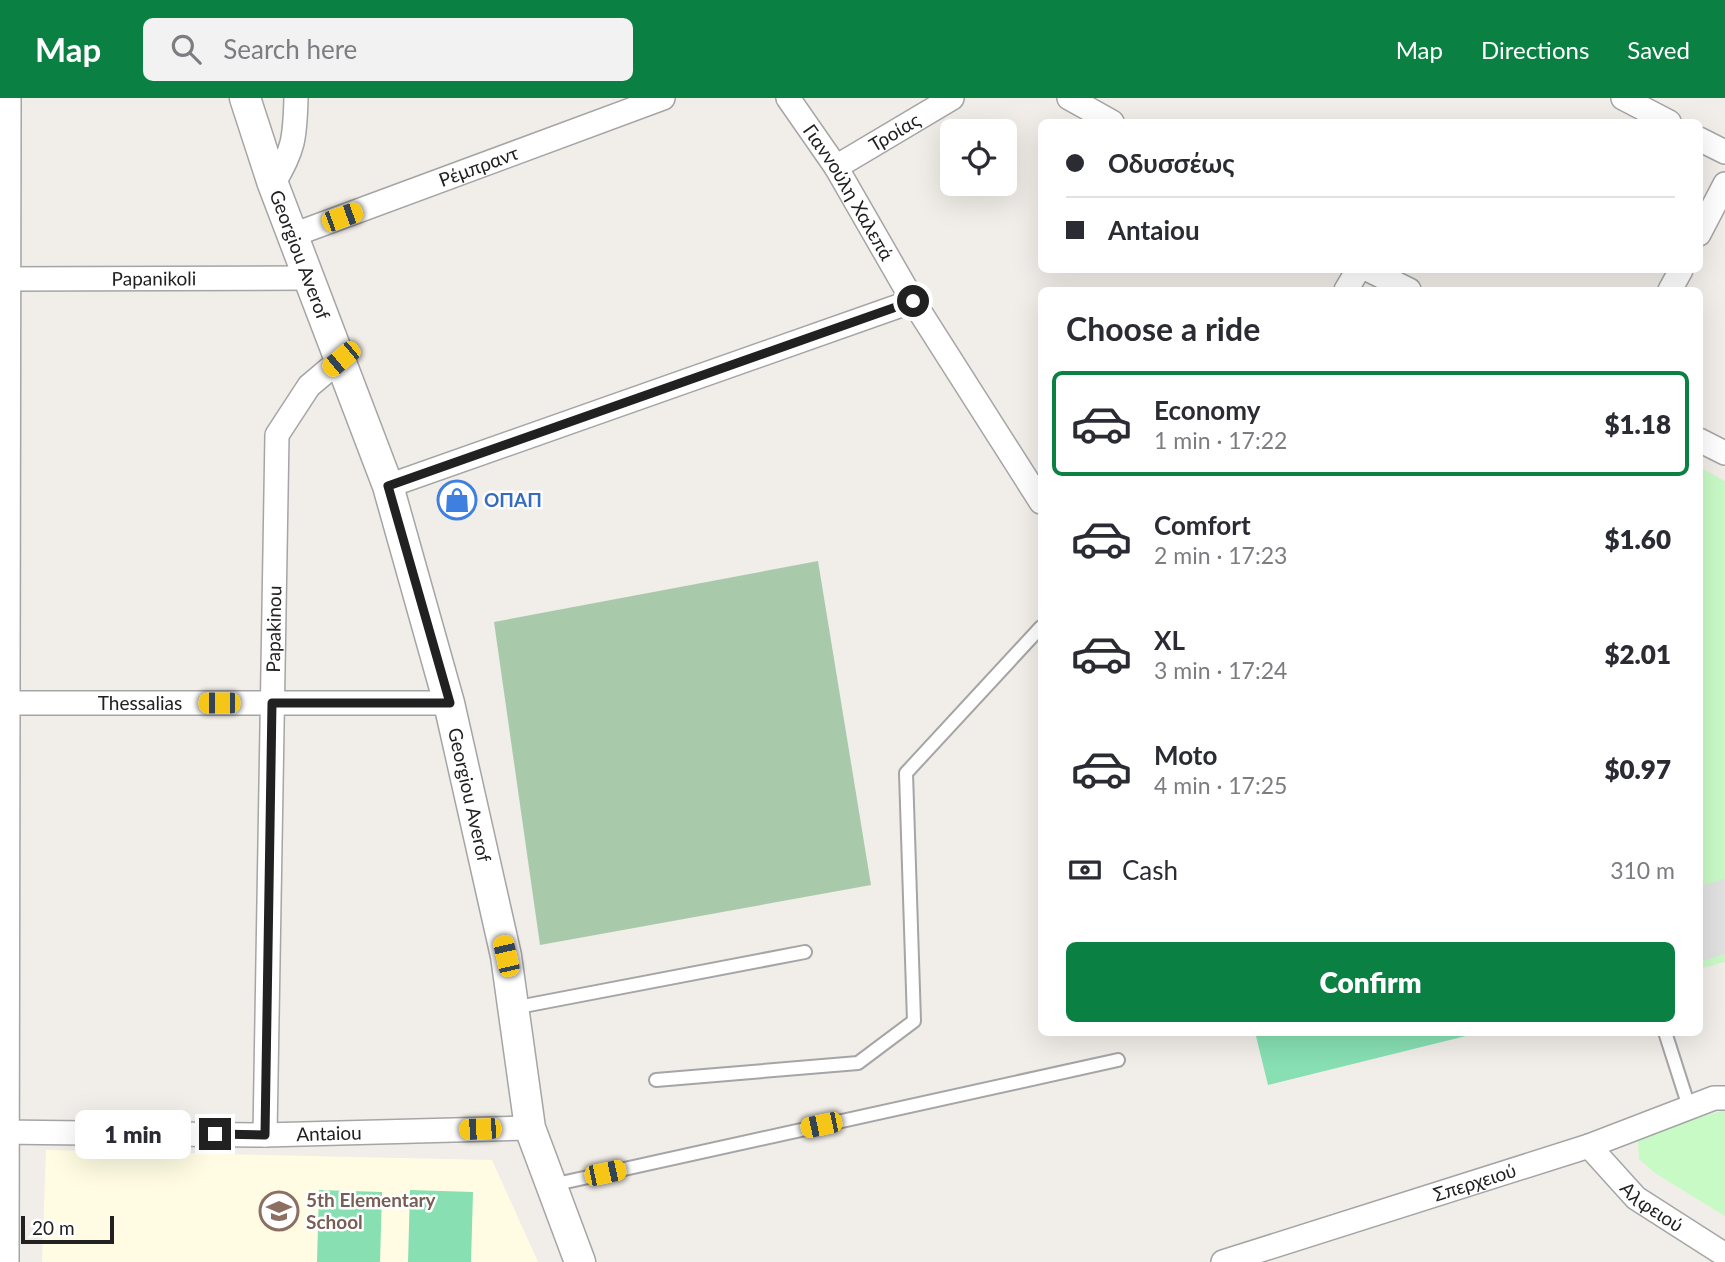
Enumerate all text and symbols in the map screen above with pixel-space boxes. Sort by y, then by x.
search box [143,18,633,81]
text: Map [35,29,101,69]
icon: search [167,30,205,68]
text: Search here [223,33,357,65]
text: Map [1396,35,1443,64]
text: Directions [1481,35,1589,64]
text: Saved [1627,35,1690,64]
street label: Τροίας [865,108,924,156]
street label: Γιαννούλη Χαλεπά [799,119,899,265]
map controls [940,119,1017,196]
button: locate [940,119,1017,196]
street label: Ρέμπραντ [435,140,522,191]
text: Οδυσσέως [1108,147,1234,179]
street label: Georgiou Averof [265,186,336,323]
car [319,200,366,234]
text: Antaiou [1108,214,1200,246]
street label: Papanikoli [112,266,196,290]
route start [897,285,929,317]
text: Choose a ride [1066,309,1260,348]
car [319,337,364,381]
icon: car [1070,392,1133,455]
text: Economy [1154,394,1260,426]
text: $1.18 [1604,408,1671,440]
text: 1 min · 17:22 [1154,426,1287,454]
shop icon: ΟΠΑΠ [436,479,478,521]
place label: ΟΠΑΠ [484,488,542,511]
icon: car [1070,507,1133,570]
text: Comfort [1154,509,1251,541]
text: $1.60 [1604,523,1671,555]
text: 2 min · 17:23 [1154,541,1287,569]
street label: Papakinou [261,585,285,673]
icon: car [1070,622,1133,685]
text: XL [1154,624,1185,656]
text: $2.01 [1604,638,1671,670]
text: 3 min · 17:24 [1154,656,1287,684]
street label: Thessalias [98,691,182,714]
car [199,693,241,714]
street label: Georgiou Averof [444,725,496,864]
icon: car [1070,737,1133,800]
text: Moto [1154,739,1217,771]
text: $0.97 [1604,753,1671,785]
text: 4 min · 17:25 [1154,771,1287,799]
icon: cash [1066,851,1104,889]
text: Cash [1122,854,1178,886]
text: 310 m [1610,856,1675,884]
car [492,933,521,979]
button: Confirm [1066,942,1675,1022]
callout: 1 min [75,1110,190,1158]
car [799,1110,844,1140]
route end [199,1118,231,1150]
car [459,1118,502,1140]
text: 1 min [104,1120,162,1148]
street label: Antaiou [296,1120,362,1145]
car [583,1158,628,1188]
street label: Σπερχειού [1430,1158,1519,1206]
street label: Αλφειού [1616,1177,1688,1236]
place label: 5th Elementary School [306,1188,437,1233]
school or university icon: 5th Elementary School [258,1190,300,1232]
scale bar [21,1213,114,1245]
text: 20 m [32,1216,75,1239]

